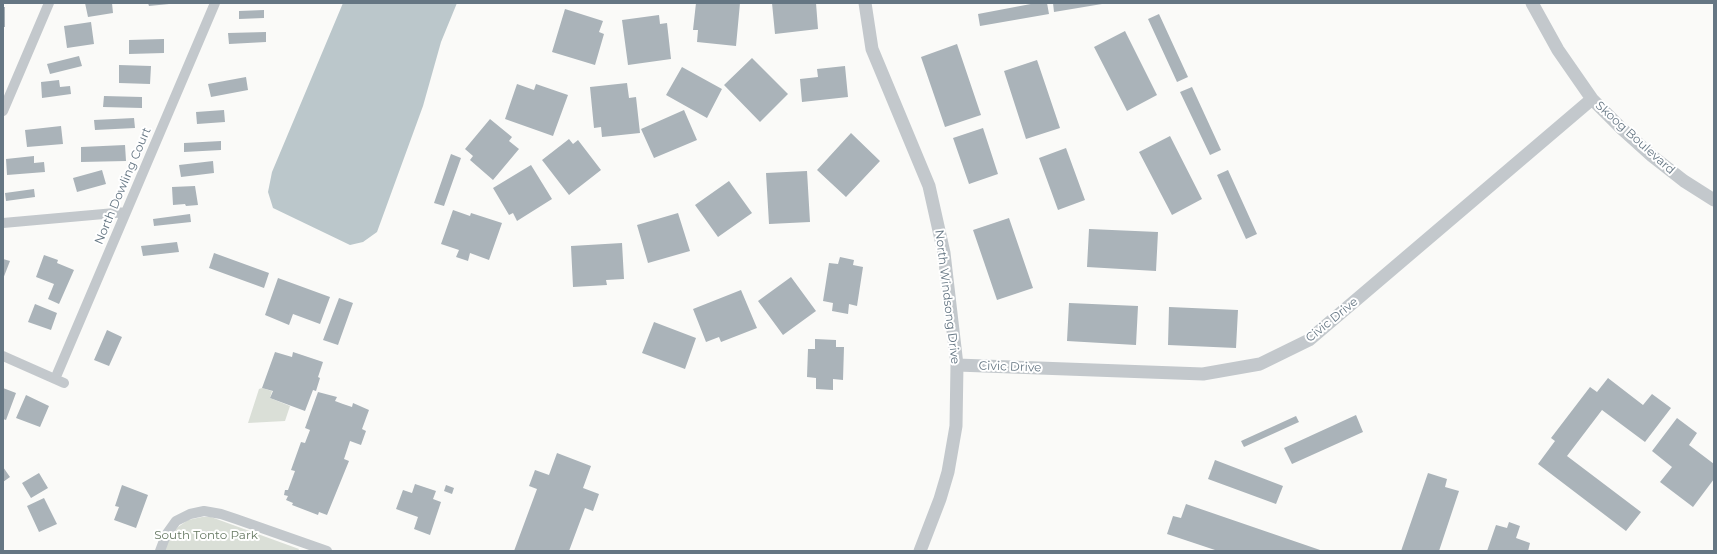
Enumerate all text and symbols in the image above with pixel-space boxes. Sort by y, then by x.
street label: Skoog Boulevard [1592,99,1678,177]
street label: North Dowling Court [92,125,154,247]
street label: North Windsong Drive [932,229,962,365]
street label: Civic Drive [1303,295,1361,345]
street label: Civic Drive [978,359,1042,375]
park label: South Tonto Park [154,528,258,542]

